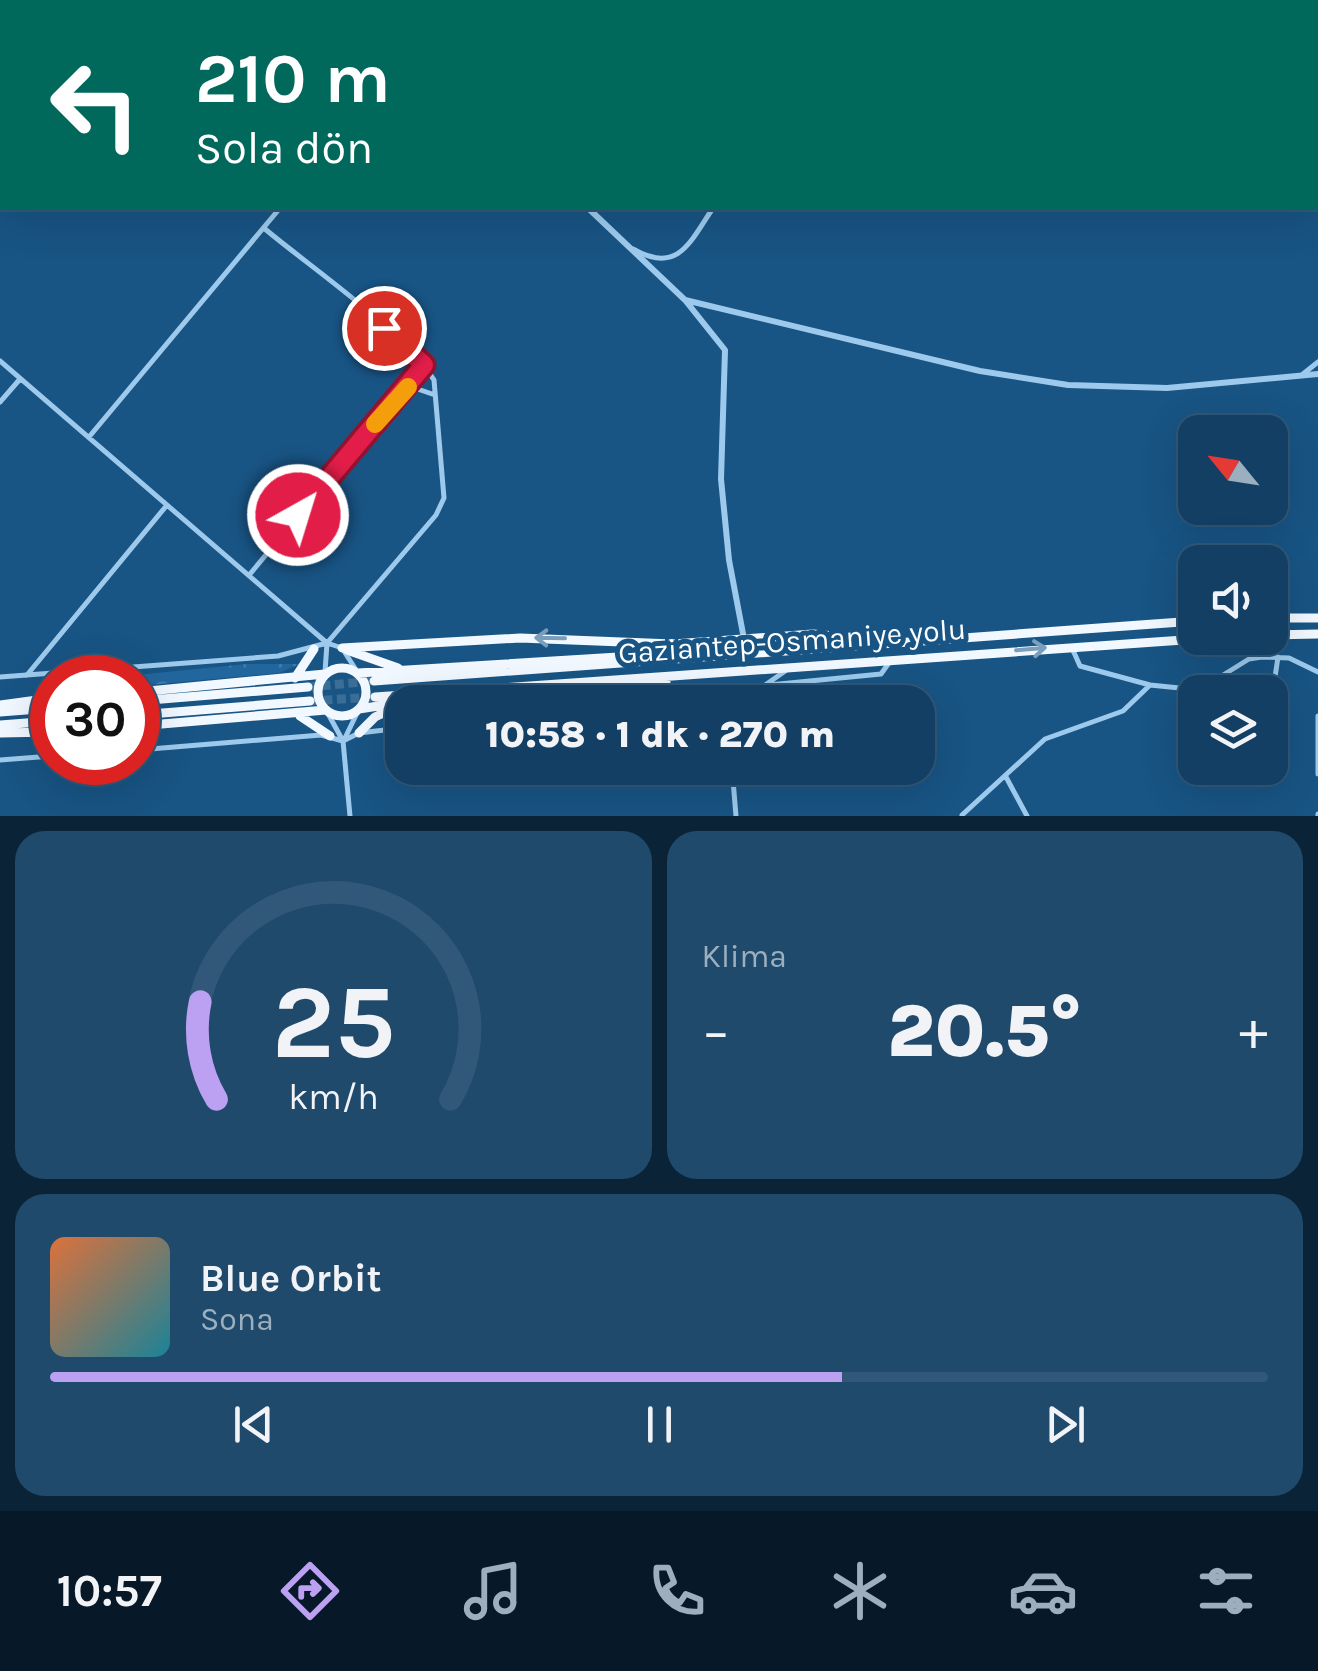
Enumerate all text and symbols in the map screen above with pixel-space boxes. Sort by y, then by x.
text: 210 m [195,38,391,120]
icon: left [30,40,160,170]
text: Sola dön [195,122,373,174]
pin [342,286,427,371]
icon: arrive [357,301,412,356]
north arrow [1178,415,1288,525]
map controls [1178,415,1288,785]
position arrow [246,463,350,567]
button: sound [1178,545,1288,655]
street label: Gaziantep-Osmaniye yolu [617,611,967,671]
one-way arrow [534,628,566,648]
one-way arrow [1014,639,1046,658]
speed limit sign: 30 [30,655,160,785]
button: layers [1178,675,1288,785]
text: 10:58 · 1 dk · 270 m [485,712,835,757]
text: Klima [702,938,787,975]
text: 25 [272,962,395,1083]
text: 20.5° [887,987,1082,1075]
text: − [702,999,730,1063]
text: + [1239,999,1268,1063]
text: km/h [288,1076,379,1118]
text: Blue Orbit [200,1256,381,1301]
text: Sona [200,1301,274,1338]
icon: previous [226,1397,281,1452]
icon: pause [632,1397,687,1452]
icon: next [1038,1397,1093,1452]
icon: directions [275,1556,345,1626]
icon: music [458,1556,528,1626]
icon: phone [642,1556,712,1626]
icon: climate [825,1556,895,1626]
icon: car [1008,1556,1078,1626]
icon: filters [1191,1556,1261,1626]
text: 10:57 [57,1565,162,1617]

